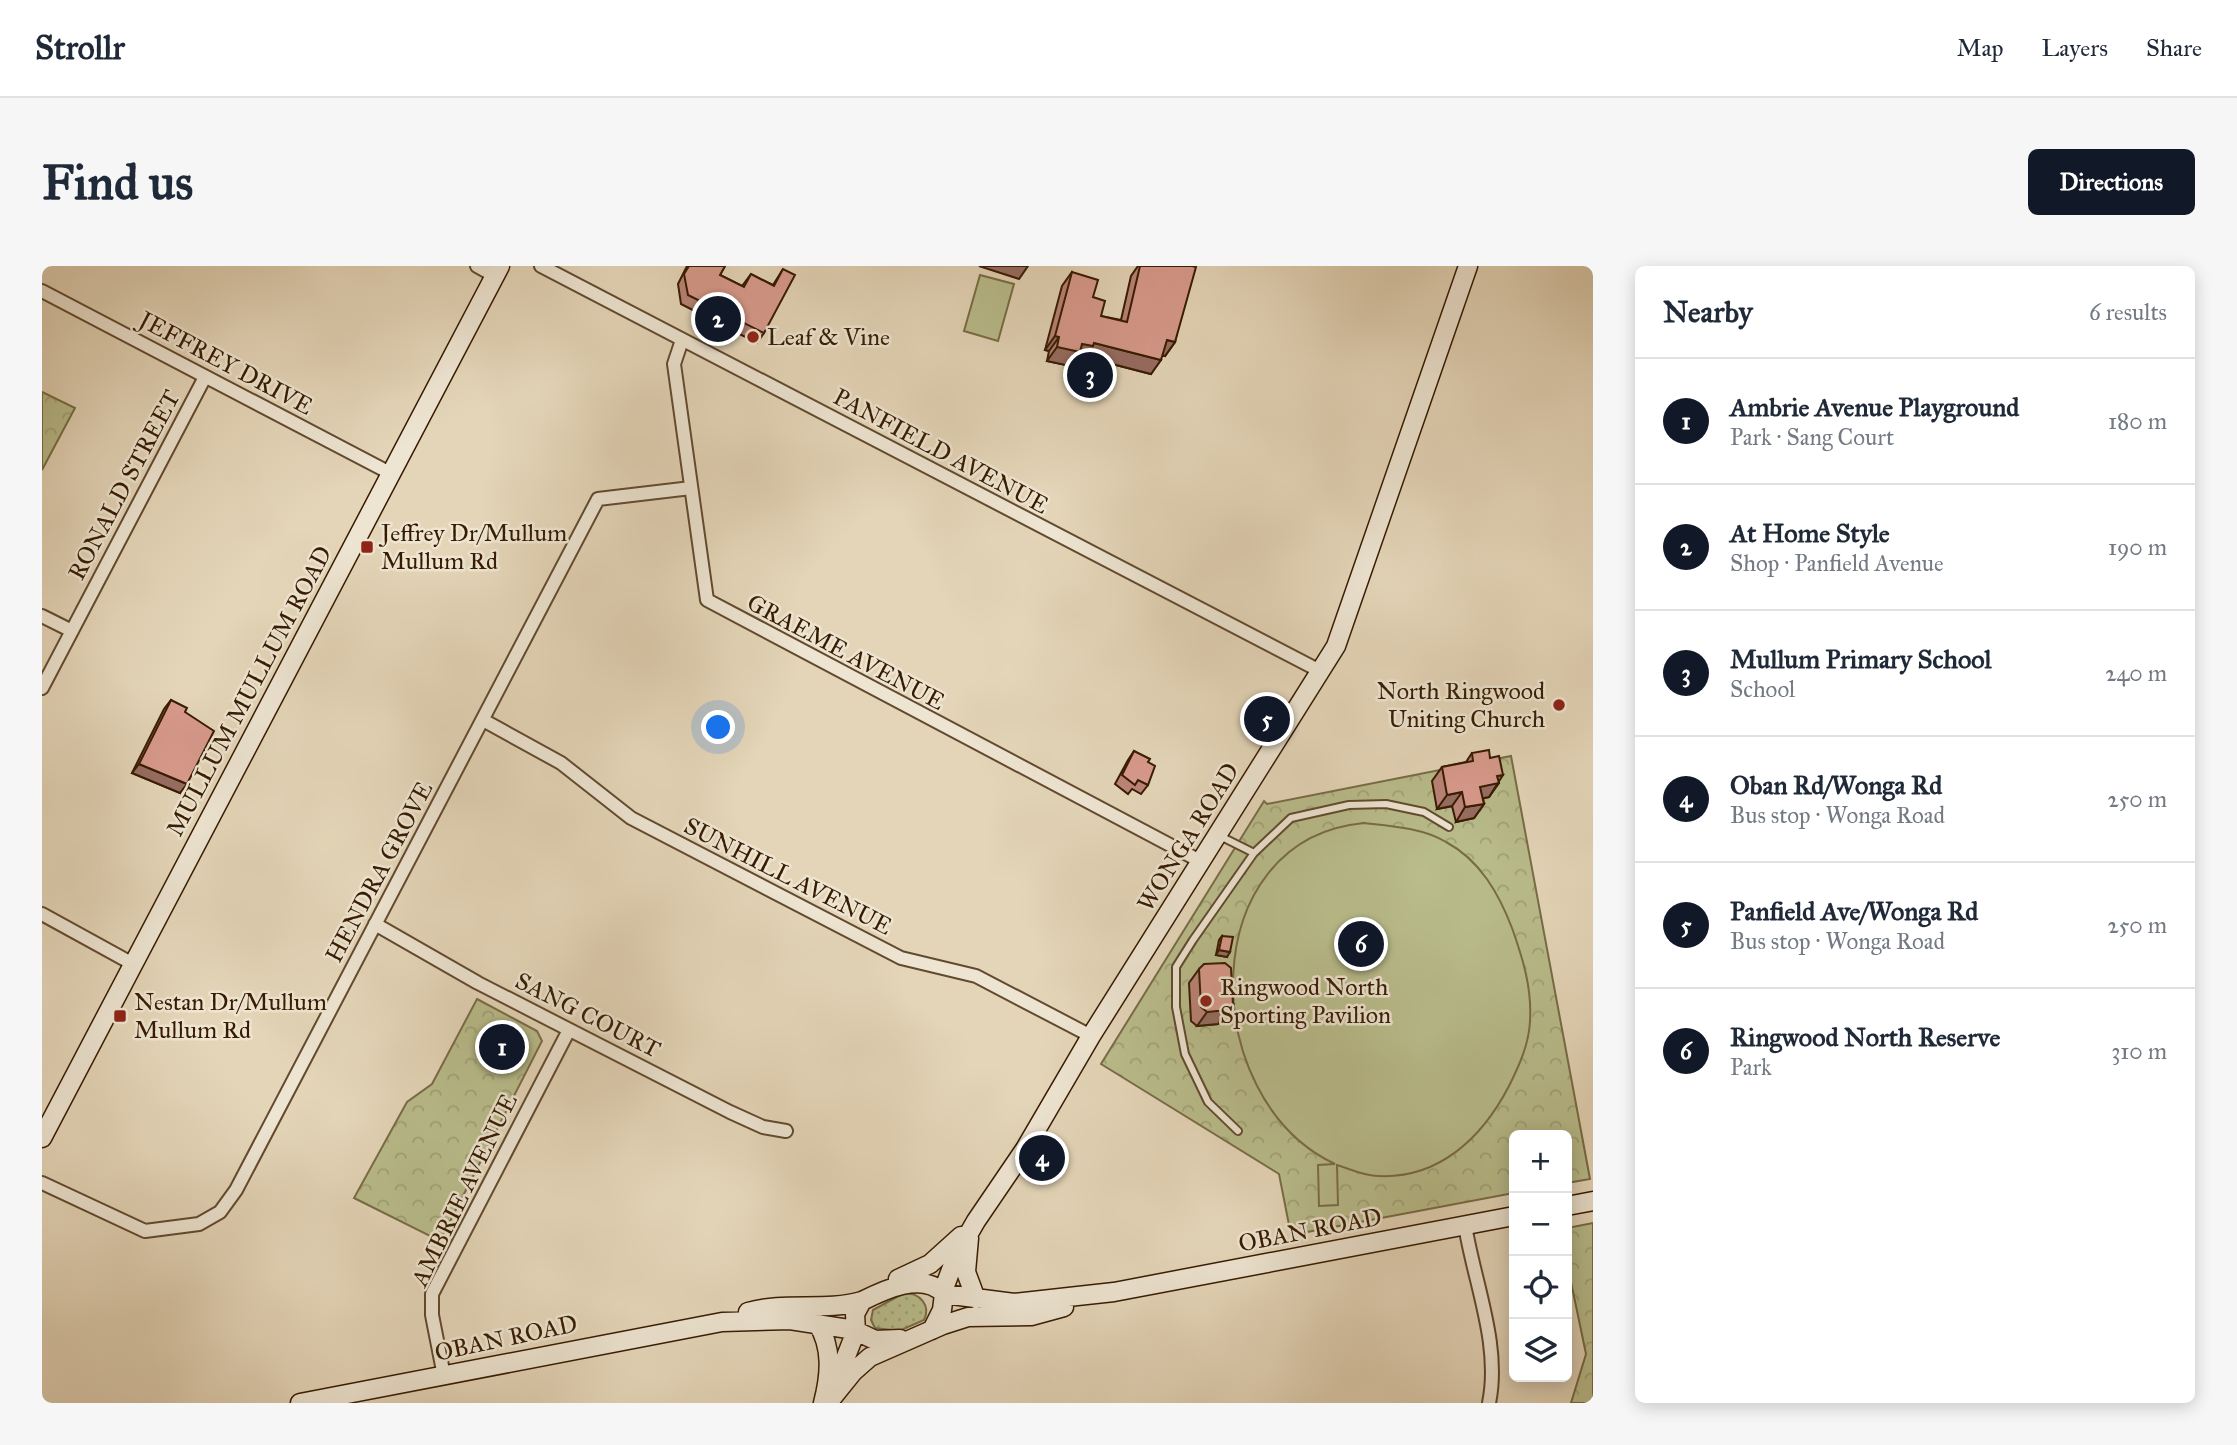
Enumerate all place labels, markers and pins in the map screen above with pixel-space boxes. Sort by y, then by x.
pin: 2 [695,293,741,345]
place label: Leaf & Vine [767,322,890,352]
marker: Leaf & Vine [745,329,761,345]
pin: 3 [1067,349,1113,401]
place label: Jeffrey Dr/Mullum Mullum Rd [378,518,567,576]
marker: Jeffrey Dr/Mullum Mullum Rd [359,539,375,555]
place label: North Ringwood Uniting Church [1377,676,1545,734]
pin: 5 [1244,693,1290,745]
marker: North Ringwood Uniting Church [1551,697,1567,713]
pin: 6 [1338,918,1384,970]
place label: Ringwood North Sporting Pavilion [1220,972,1391,1030]
place label: Nestan Dr/Mullum Mullum Rd [134,987,327,1045]
marker: Ringwood North Sporting Pavilion [1198,993,1214,1009]
marker: Nestan Dr/Mullum Mullum Rd [112,1008,128,1024]
pin: 1 [479,1021,525,1073]
pin: 4 [1019,1132,1065,1184]

